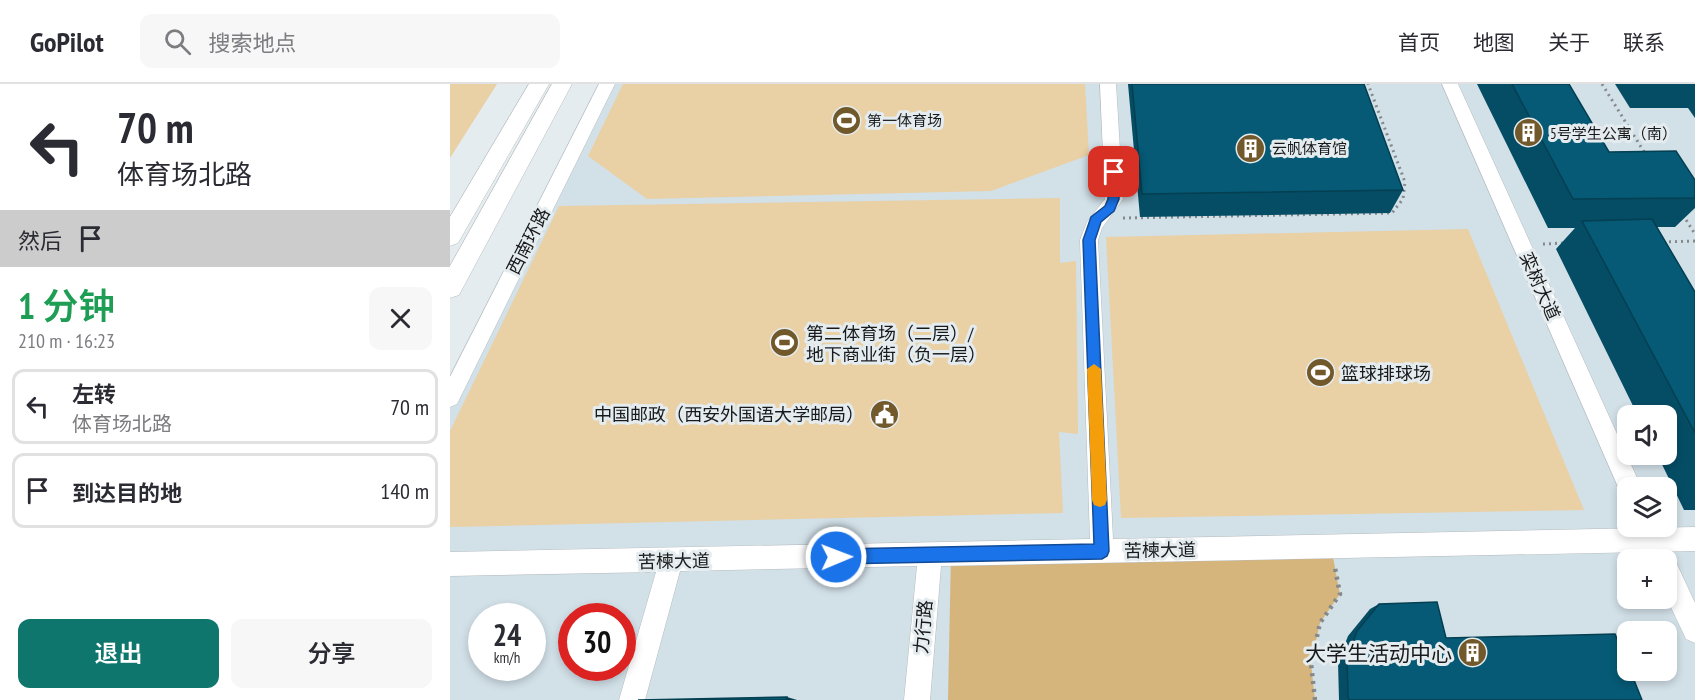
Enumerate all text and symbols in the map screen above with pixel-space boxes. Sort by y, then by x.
search box [140,14,560,68]
text: GoPilot [30,23,104,60]
icon: search [161,25,194,58]
text: 搜索地点 [209,29,297,57]
text: 首页 [1398,29,1440,56]
text: 地图 [1473,29,1515,56]
text: 关于 [1548,29,1590,56]
text: 联系 [1623,29,1665,56]
text: 70 m [117,100,194,155]
sports icon: 第一体育场 [830,104,862,136]
icon: left [18,108,96,186]
place label: 第一体育场 [867,111,942,130]
building icon: 5号学生公寓（南） [1513,117,1545,149]
place label: 5号学生公寓（南） [1550,124,1677,143]
building icon: 云帆体育馆 [1235,132,1267,164]
place label: 云帆体育馆 [1272,139,1347,158]
pin [1088,146,1139,197]
icon: arrive [1097,155,1130,188]
text: 体育场北路 [117,157,252,191]
street label: 西南环路 [501,204,555,278]
icon: arrive [74,222,107,255]
text: 然后 [18,227,62,255]
street label: 栾树大道 [1515,248,1565,324]
text: 1 分钟 [18,282,115,329]
button: close [369,287,432,350]
place label: 第二体育场（二层）/ 地下商业街（负一层） [806,322,986,366]
sports icon: 第二体育场（二层）/ 地下商业街（负一层） [769,327,801,359]
text: 210 m · 16:23 [18,328,115,354]
sports icon: 篮球排球场 [1304,357,1336,389]
place label: 篮球排球场 [1341,362,1431,385]
text: 左转 [72,380,116,408]
icon: left [21,390,54,423]
text: 70 m [390,393,429,421]
public building icon: 中国邮政（西安外国语大学邮局） [869,398,901,430]
place label: 中国邮政（西安外国语大学邮局） [594,403,864,426]
map controls [1617,405,1677,681]
button: sound [1617,405,1677,465]
text: 体育场北路 [72,411,172,437]
icon: arrive [21,474,54,507]
text: 140 m [380,477,429,505]
button: layers [1617,477,1677,537]
text: 到达目的地 [72,479,182,507]
position arrow [804,525,868,589]
street label: 苦楝大道 [1124,538,1196,562]
street label: 苦楝大道 [638,549,710,573]
button: + [1617,549,1677,609]
street label: 力行路 [909,599,937,655]
speed limit sign: 30 [558,603,636,681]
text: 24 [493,615,521,654]
button: 退出 [18,619,219,688]
button: 分享 [231,619,432,688]
button: − [1617,621,1677,681]
building icon: 大学生活动中心 [1457,637,1489,669]
place label: 大学生活动中心 [1305,640,1452,667]
text: km/h [494,648,520,667]

